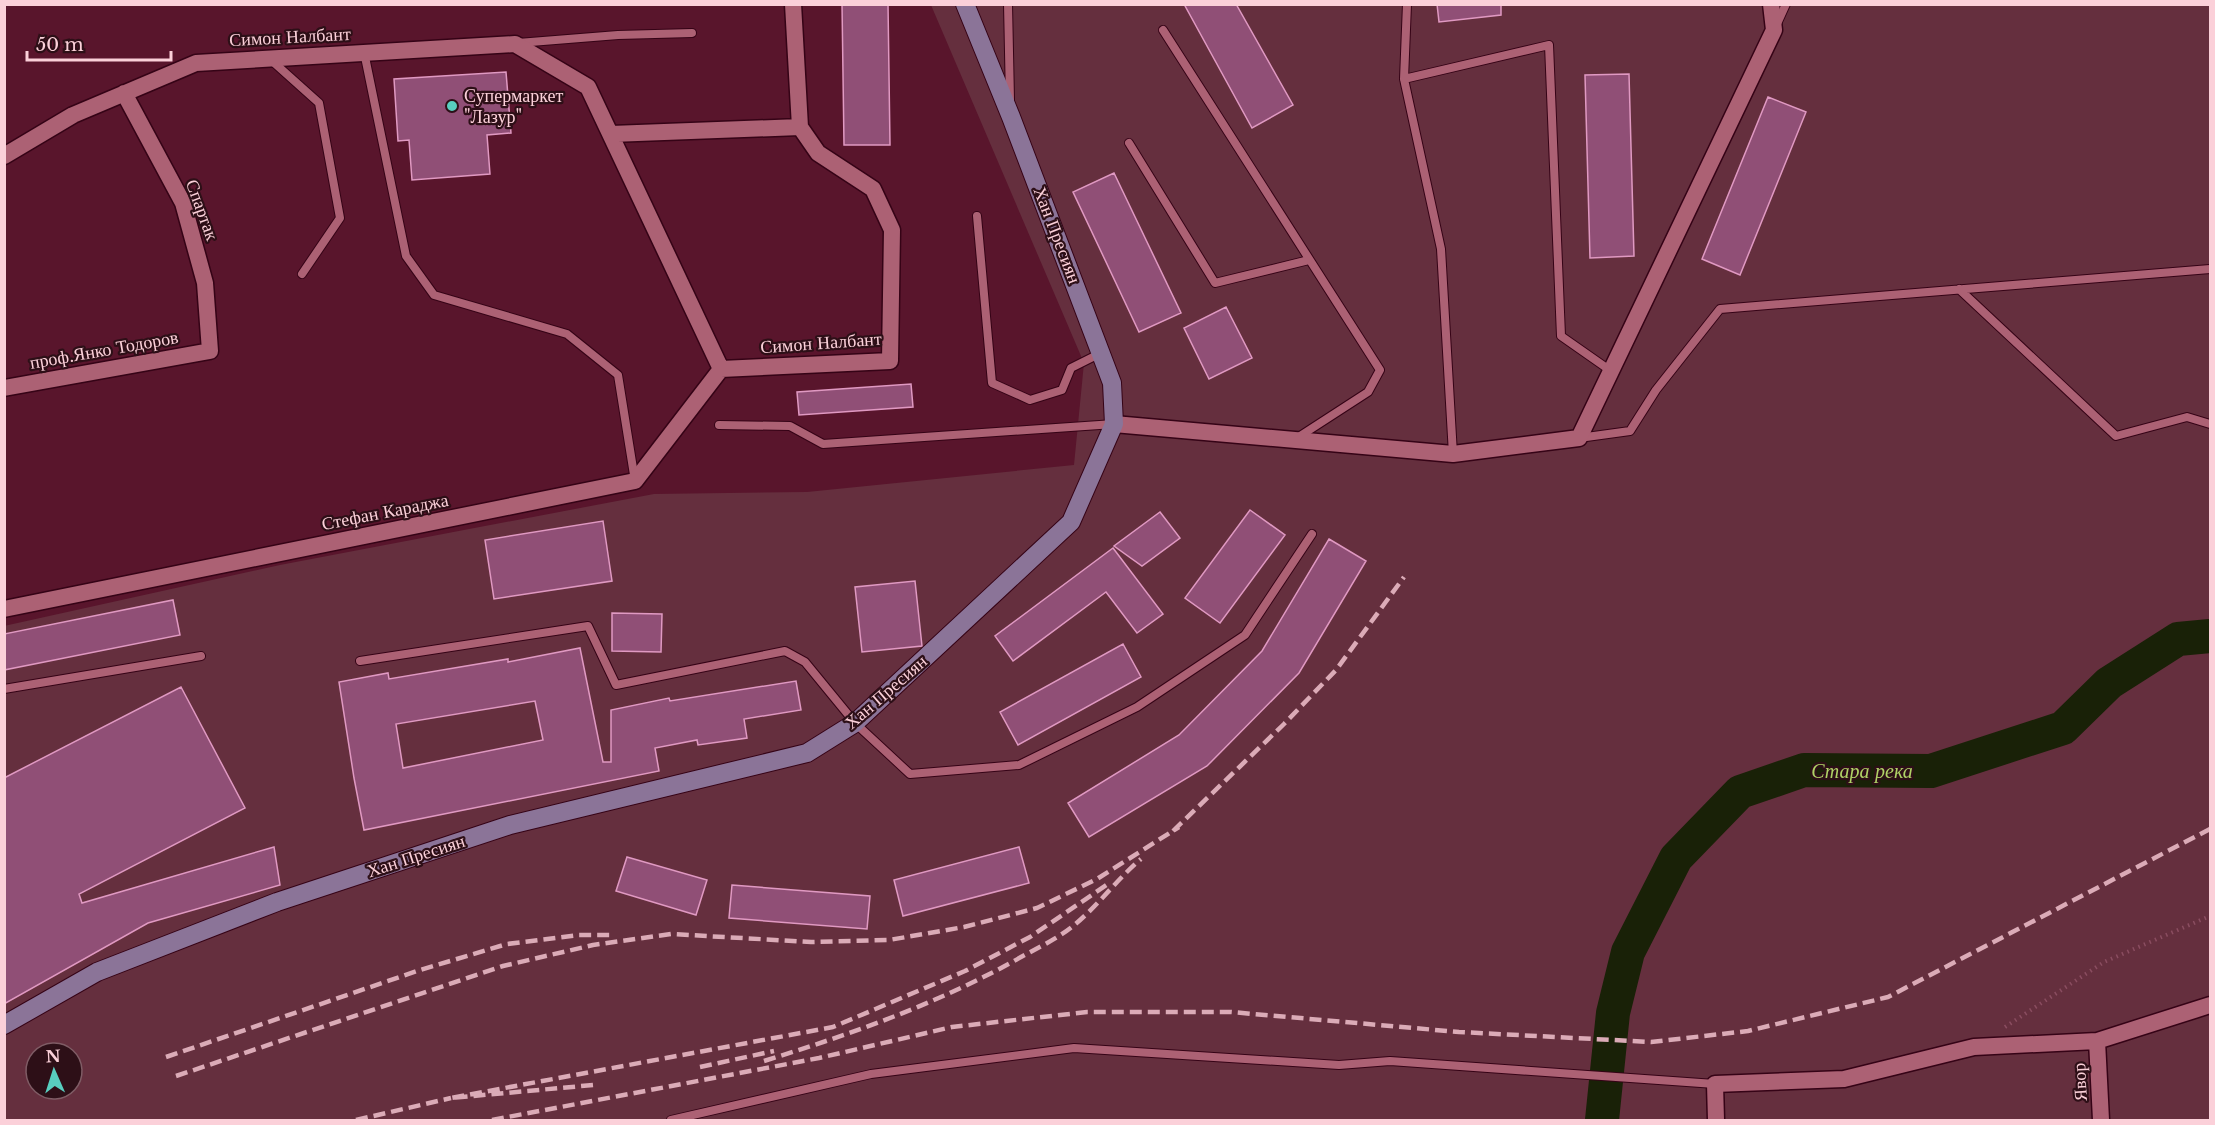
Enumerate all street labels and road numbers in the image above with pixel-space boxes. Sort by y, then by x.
street label: Симон Налбант [229,23,351,51]
street label: Спартак [181,177,223,244]
street label: Хан Пресиян [1028,184,1086,287]
street label: проф.Янко Тодоров [28,326,180,374]
street label: Симон Налбант [760,328,883,358]
street label: Стефан Караджа [320,489,450,535]
street label: Хан Пресиян [840,650,932,734]
street label: Хан Пресиян [364,830,468,882]
street label: Явор [2068,1062,2092,1102]

